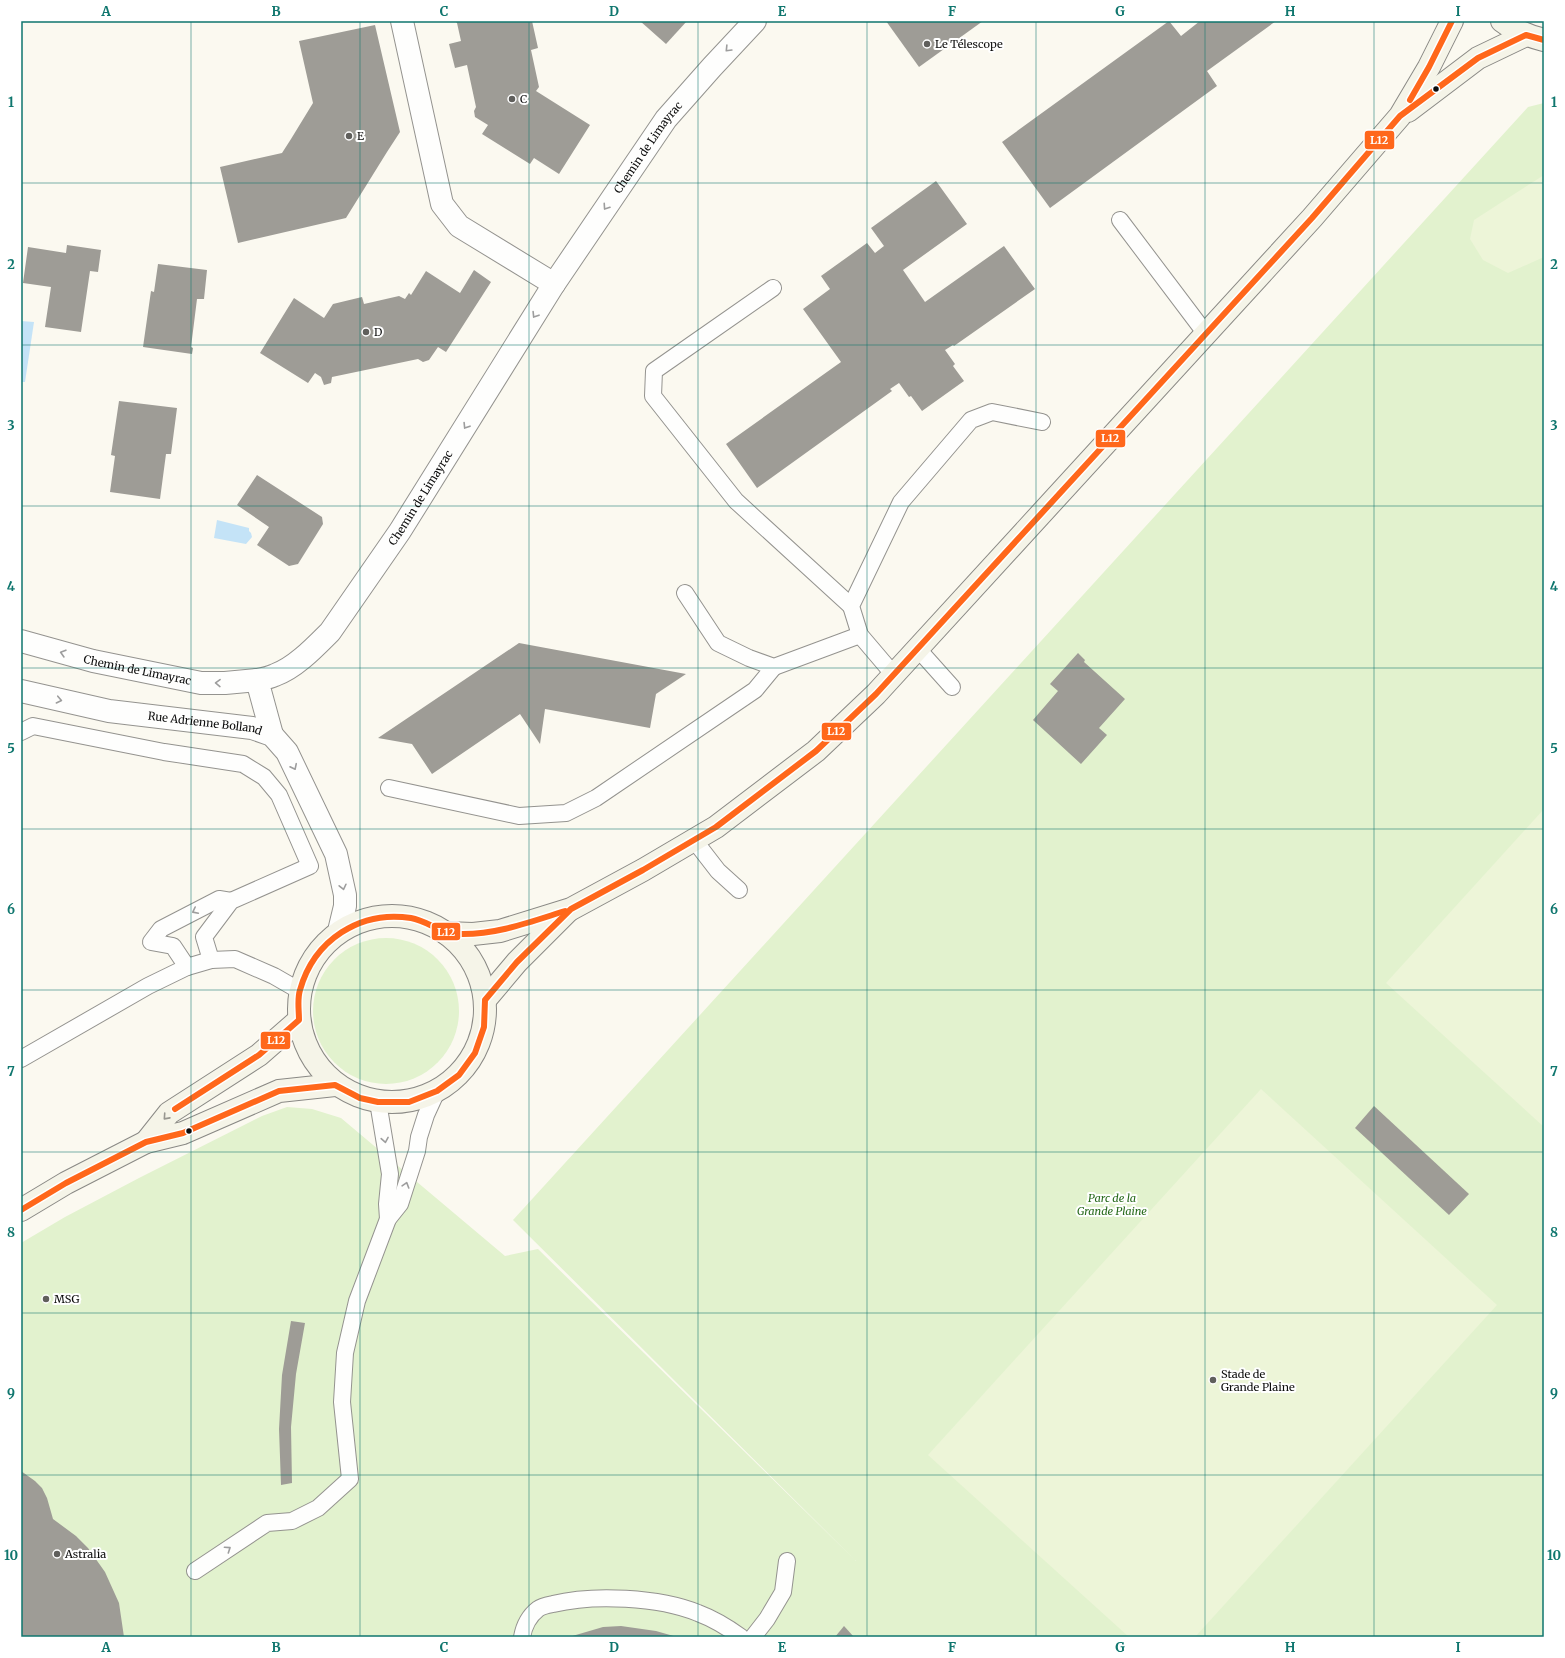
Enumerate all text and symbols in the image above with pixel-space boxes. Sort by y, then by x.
text: A [100,3,111,20]
text: B [271,3,281,20]
text: C [440,3,449,20]
text: D [609,3,619,20]
text: E [778,3,787,20]
text: F [948,3,956,20]
text: G [1115,3,1125,20]
text: H [1285,3,1296,20]
text: I [1455,3,1461,20]
place label: Le Télescope [935,37,1003,51]
marker: Le Télescope [922,39,932,49]
one-way arrow [726,44,733,52]
unlabelled marker [1431,84,1441,94]
place label: C [520,92,527,106]
text: 1 [8,94,14,111]
marker: C [507,94,517,104]
text: 1 [1551,94,1557,111]
street label: Chemin de Limayrac [611,98,686,196]
place label: E [357,129,364,143]
line badge: L12 [1364,130,1395,150]
marker: E [344,131,354,141]
text: L12 [1370,133,1389,147]
one-way arrow [603,203,611,210]
text: 2 [7,256,15,273]
text: 2 [1550,256,1558,273]
one-way arrow [532,311,539,318]
place label: D [374,325,382,339]
marker: D [361,327,371,337]
text: 3 [7,417,15,434]
text: 3 [1550,417,1558,434]
one-way arrow [463,422,471,429]
line badge: L12 [1095,429,1126,448]
text: L12 [1101,431,1120,445]
street label: Chemin de Limayrac [385,447,456,548]
text: 4 [7,578,16,595]
text: 4 [1550,578,1559,595]
one-way arrow [60,649,67,658]
street label: Chemin de Limayrac [82,652,193,688]
one-way arrow [215,679,221,687]
one-way arrow [56,695,62,703]
street label: Rue Adrienne Bolland [147,709,264,738]
line badge: L12 [821,722,852,741]
text: L12 [827,724,846,738]
text: 5 [7,740,15,757]
text: 5 [1550,740,1558,757]
one-way arrow [289,763,297,770]
one-way arrow [338,883,346,890]
text: 6 [7,901,15,918]
text: 6 [1550,901,1558,918]
one-way arrow [192,907,199,914]
line badge: L12 [431,922,461,941]
text: L12 [437,925,456,939]
line badge: L12 [260,1031,291,1050]
text: L12 [267,1033,286,1047]
text: 7 [7,1063,15,1080]
text: 7 [1550,1063,1558,1080]
one-way arrow [164,1112,171,1120]
unlabelled marker [184,1126,194,1136]
one-way arrow [380,1137,389,1143]
one-way arrow [402,1182,410,1189]
park label: Parc de la Grande Plaine [1077,1191,1147,1218]
text: 8 [7,1224,15,1241]
text: 8 [1550,1224,1558,1241]
place label: MSG [54,1292,79,1306]
marker: MSG [41,1294,51,1304]
place label: Stade de Grande Plaine [1221,1367,1295,1394]
marker: Stade de Grande Plaine [1208,1375,1218,1385]
text: 9 [7,1385,15,1402]
text: 9 [1550,1385,1558,1402]
one-way arrow [224,1546,231,1554]
text: 10 [4,1547,18,1564]
place label: Astralia [64,1547,106,1561]
text: 10 [1547,1547,1561,1564]
marker: Astralia [52,1549,62,1559]
text: A [100,1639,111,1656]
text: B [271,1639,281,1656]
text: C [440,1639,449,1656]
text: D [609,1639,619,1656]
text: E [778,1639,787,1656]
text: F [948,1639,956,1656]
text: G [1115,1639,1125,1656]
text: H [1285,1639,1296,1656]
text: I [1455,1639,1461,1656]

